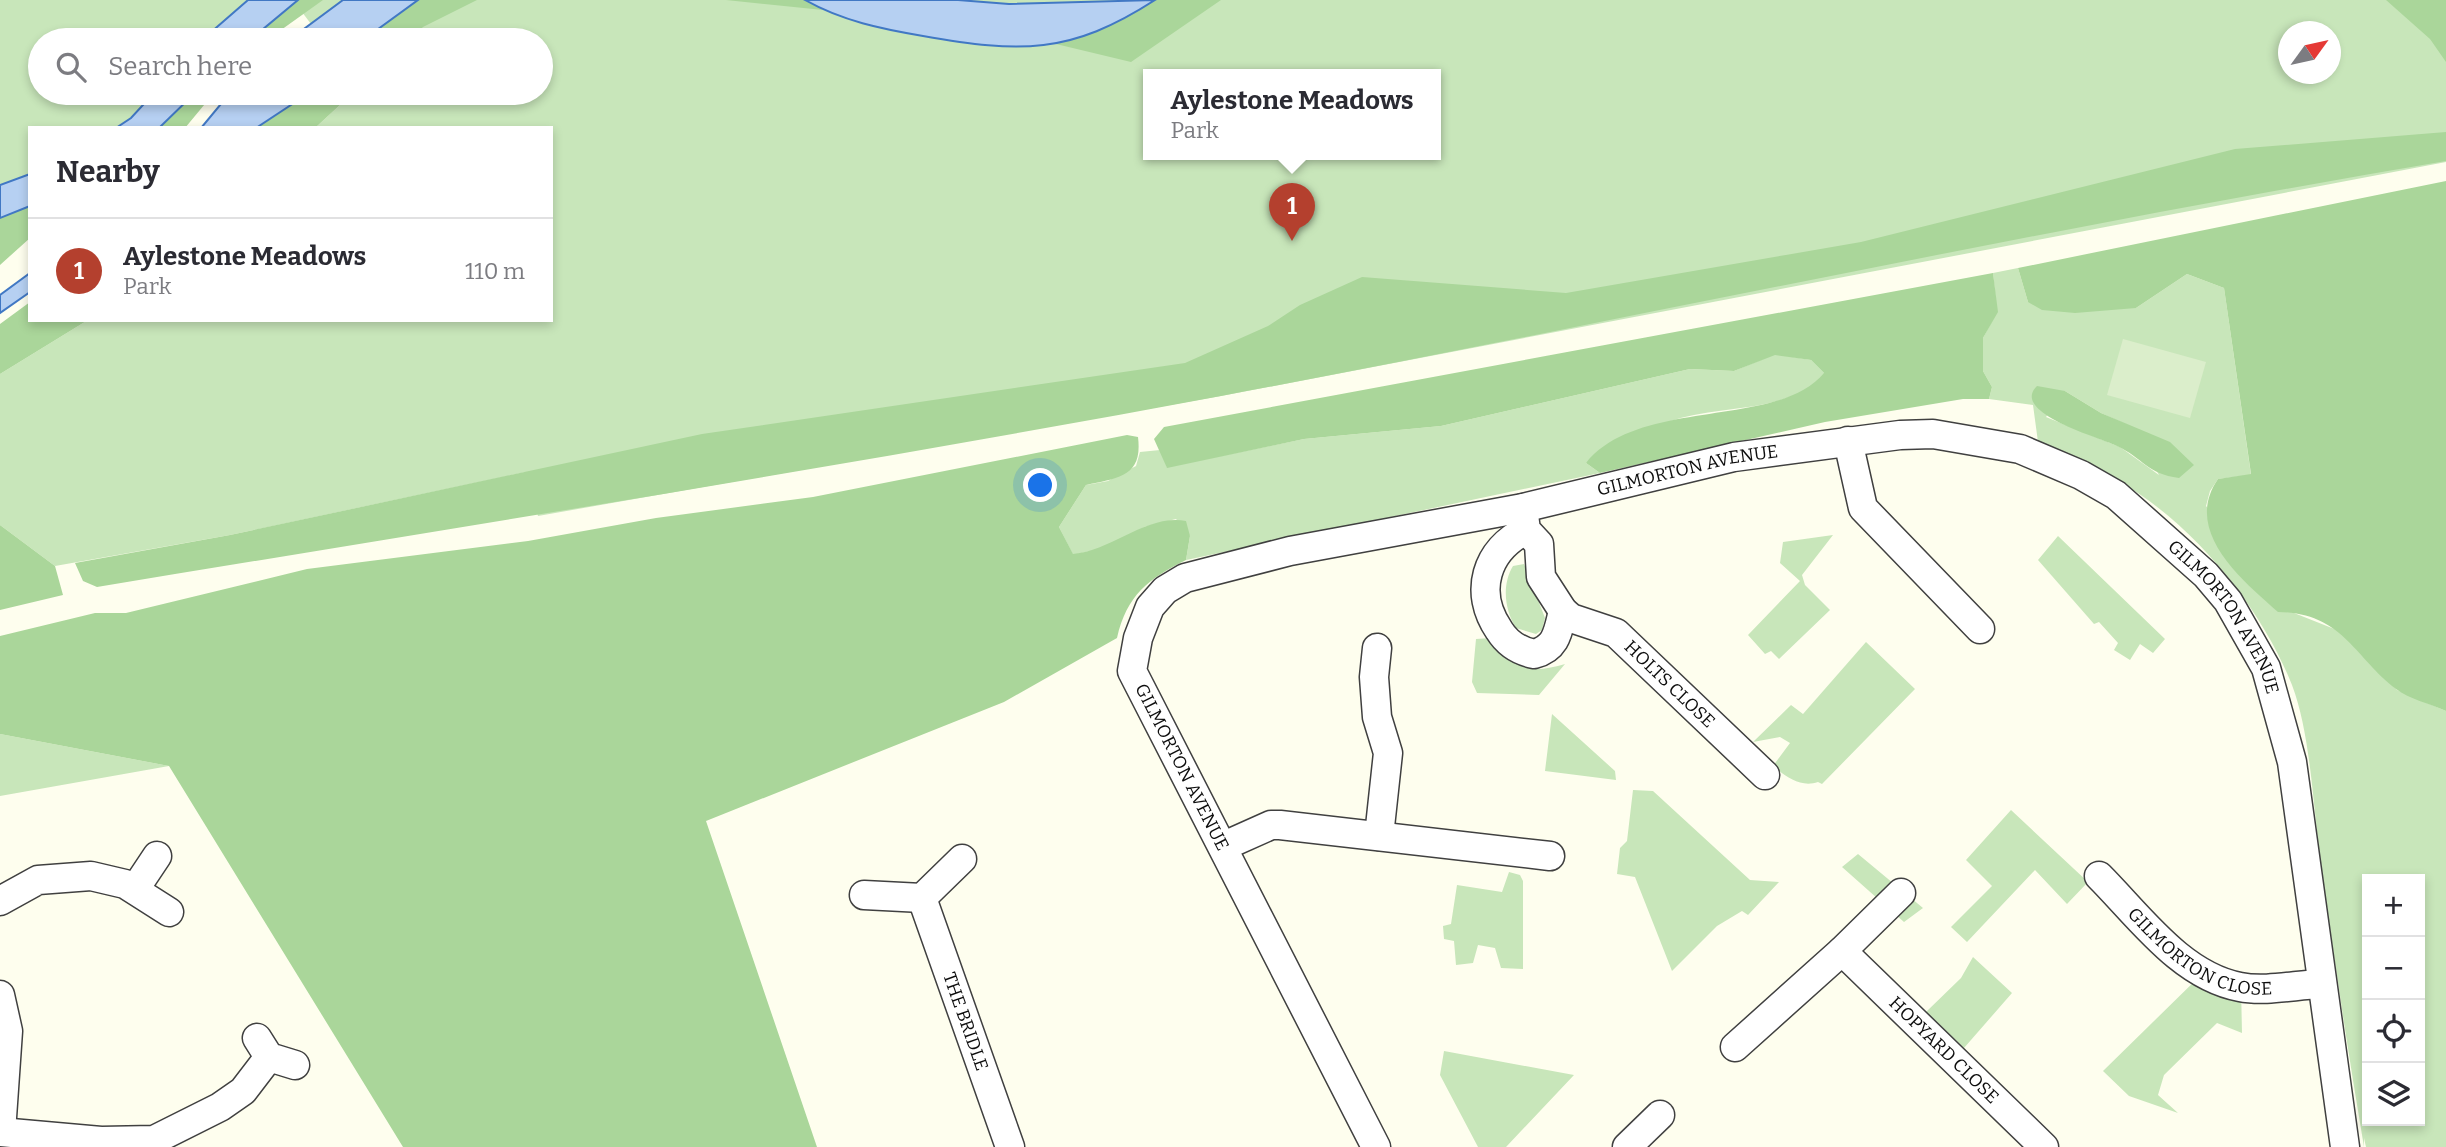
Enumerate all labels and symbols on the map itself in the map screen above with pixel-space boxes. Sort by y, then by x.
north arrow [2278,21,2341,84]
pin: 1 [1269,183,1315,241]
street label: GILMORTON AVENUE [1595,440,1779,501]
your location [1023,468,1057,502]
street label: GILMORTON AVENUE [2163,535,2284,696]
street label: HOLTS CLOSE [1620,636,1720,732]
street label: GILMORTON AVENUE [1130,680,1234,854]
street label: GILMORTON CLOSE [2123,903,2273,1000]
street label: THE BRIDLE [938,969,993,1074]
street label: HOPYARD CLOSE [1884,992,2003,1108]

